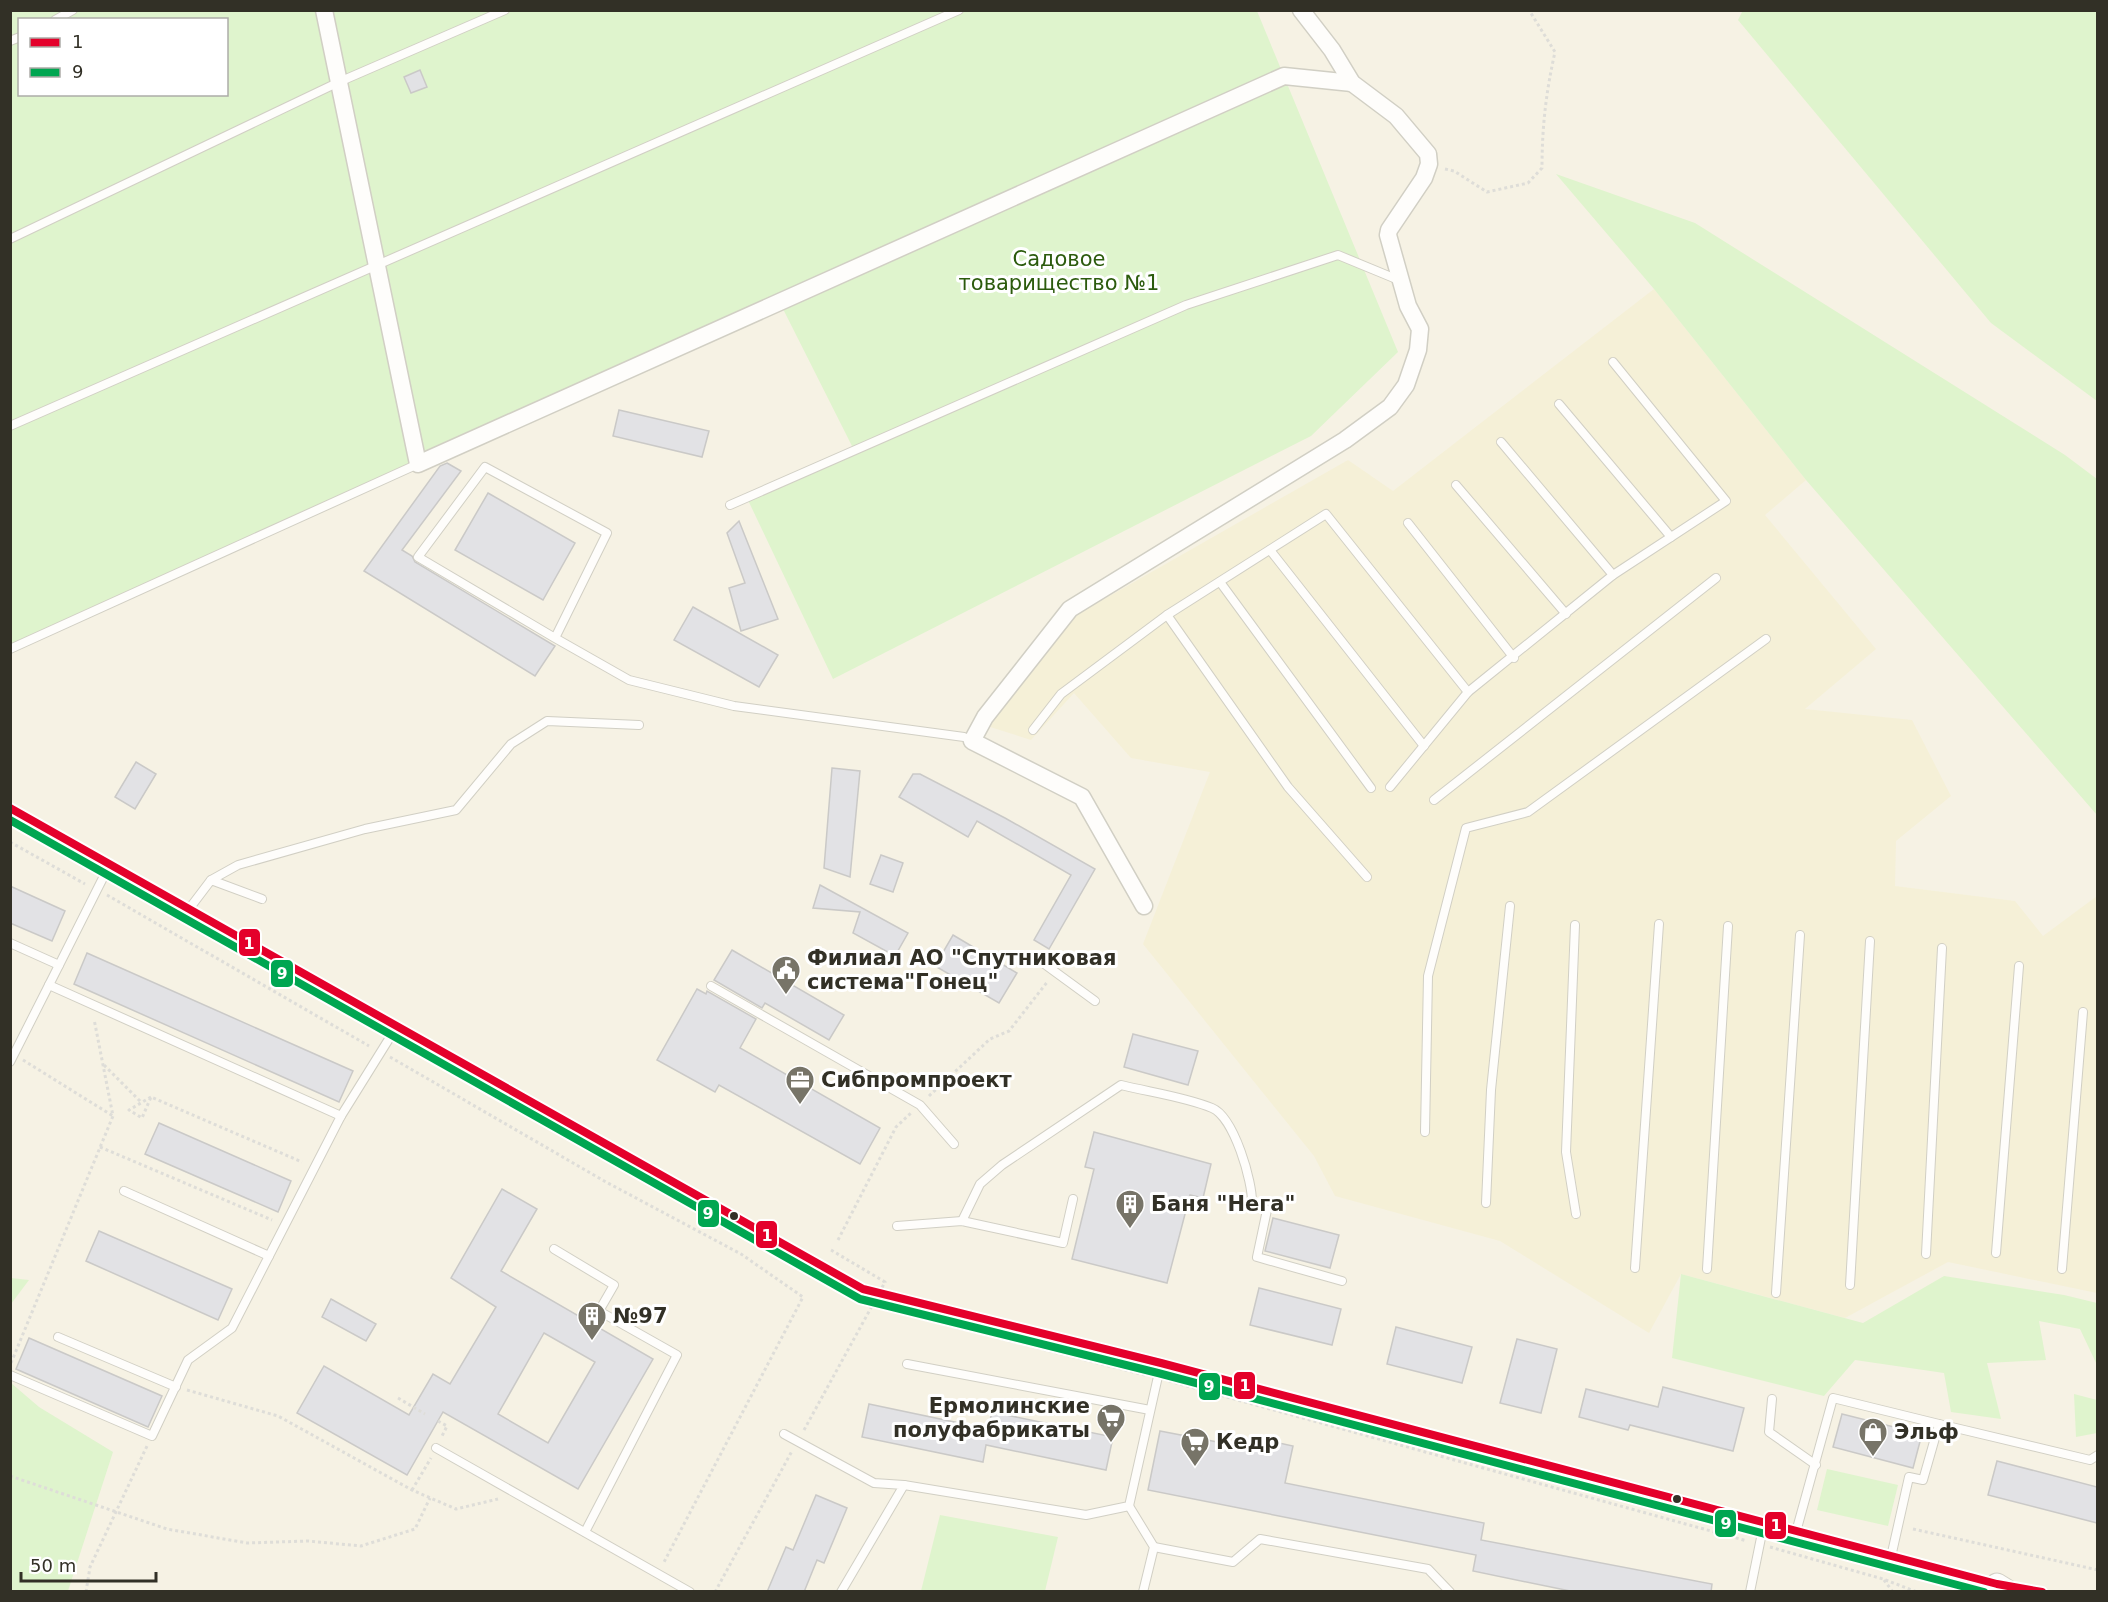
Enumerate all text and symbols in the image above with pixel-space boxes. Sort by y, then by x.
legend [18,18,228,96]
text: 1 [72,31,83,52]
text: 9 [72,61,83,82]
park label: Садовое товарищество №1 [959,247,1159,295]
line badge: 1 [238,928,261,957]
text: 1 [243,934,255,953]
place label: Филиал АО "Спутниковая система"Гонец" [807,946,1116,994]
public building icon: Филиал АО "Спутниковая система"Гонец" [770,954,802,996]
line badge: 9 [270,959,294,988]
text: 9 [276,964,288,983]
office icon: Сибпромпроект [784,1064,816,1106]
place label: Сибпромпроект [821,1068,1012,1092]
building icon: Баня "Нега" [1114,1188,1146,1230]
place label: Баня "Нега" [1151,1192,1295,1216]
line badge: 9 [697,1199,720,1228]
text: 9 [702,1204,714,1223]
unlabelled marker [728,1210,740,1222]
line badge: 1 [755,1220,778,1249]
text: 1 [761,1226,773,1245]
building icon: №97 [576,1300,608,1342]
place label: №97 [613,1304,668,1328]
line badge: 1 [1233,1371,1256,1400]
line badge: 9 [1198,1372,1221,1401]
text: 1 [1239,1376,1251,1395]
text: 9 [1203,1377,1215,1396]
place label: Ермолинские полуфабрикаты [893,1394,1090,1442]
supermarket icon: Ермолинские полуфабрикаты [1095,1402,1127,1444]
shop icon: Эльф [1857,1416,1889,1458]
place label: Эльф [1894,1420,1959,1444]
supermarket icon: Кедр [1179,1426,1211,1468]
place label: Кедр [1216,1430,1279,1454]
unlabelled marker [1671,1493,1683,1505]
line badge: 9 [1714,1509,1737,1538]
line badge: 1 [1764,1511,1787,1540]
text: 9 [1720,1514,1732,1533]
text: 1 [1770,1516,1782,1535]
scale bar [21,1545,156,1583]
text: 50 m [30,1555,76,1576]

